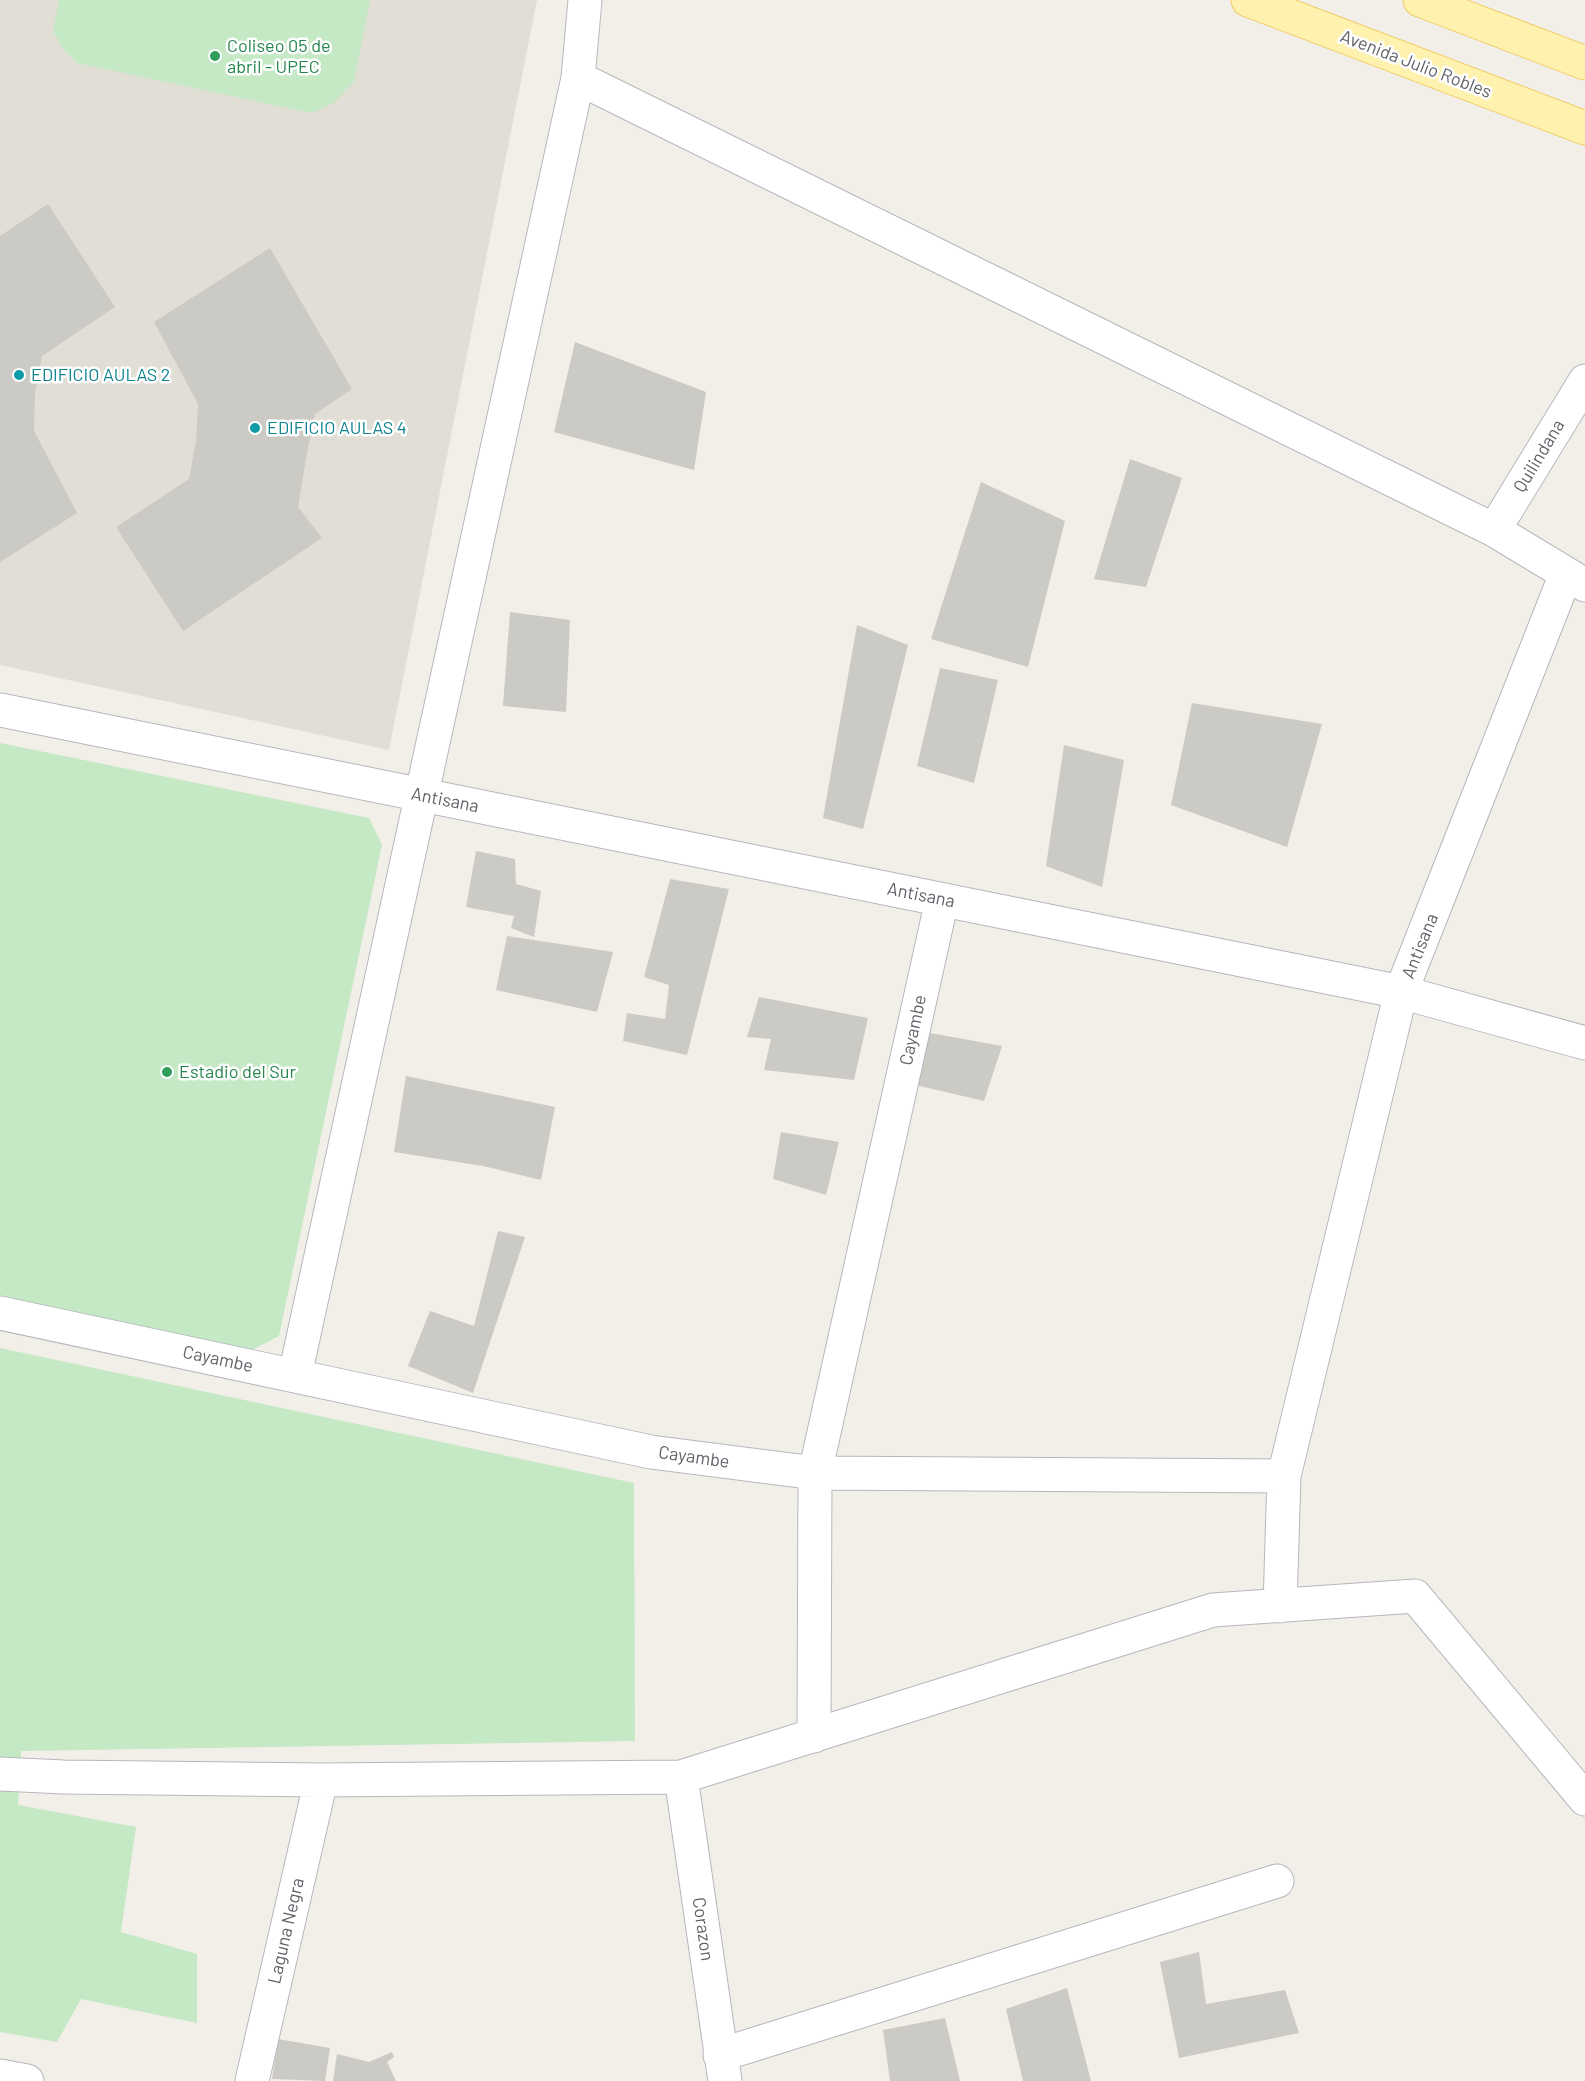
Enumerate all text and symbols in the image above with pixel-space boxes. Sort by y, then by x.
street label: Avenida Julio Robles [1337,25,1495,103]
place label: Coliseo 05 de abril - UPEC [227,35,331,78]
marker: Coliseo 05 de abril - UPEC [208,49,222,63]
place label: EDIFICIO AULAS 2 [31,364,170,386]
marker: EDIFICIO AULAS 2 [12,368,26,382]
street label: Quilindana [1509,416,1569,496]
place label: EDIFICIO AULAS 4 [267,417,407,439]
marker: EDIFICIO AULAS 4 [248,421,262,435]
street label: Antisana [409,783,481,817]
street label: Antisana [885,878,957,912]
street label: Antisana [1397,910,1443,982]
street label: Cayambe [895,993,931,1067]
place label: Estadio del Sur [179,1061,296,1083]
marker: Estadio del Sur [160,1065,174,1079]
street label: Cayambe [181,1341,255,1377]
street label: Cayambe [657,1441,731,1473]
street label: Laguna Negra [263,1876,309,1986]
street label: Corazon [688,1896,718,1962]

